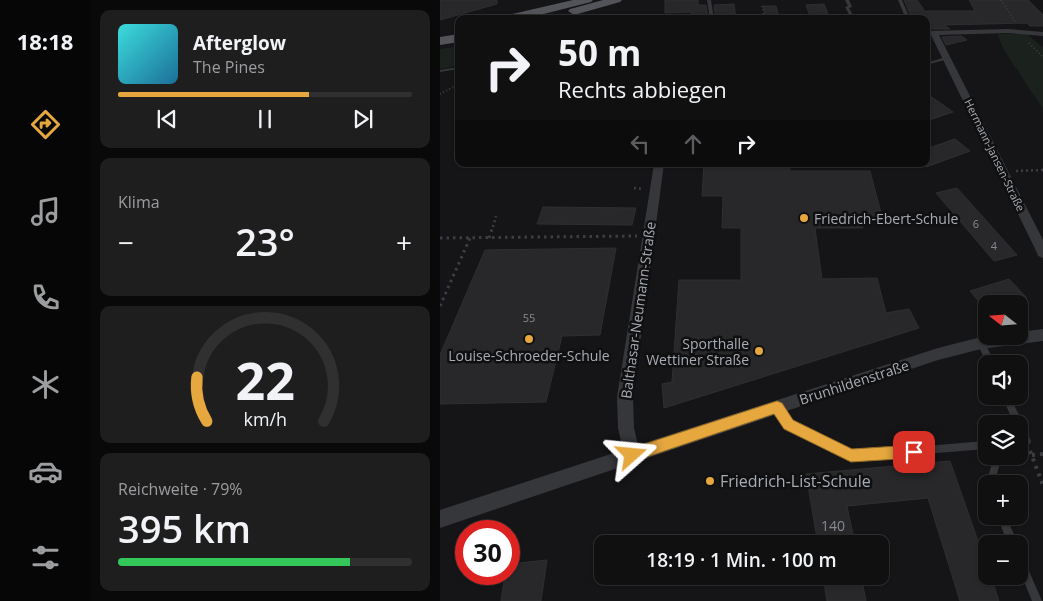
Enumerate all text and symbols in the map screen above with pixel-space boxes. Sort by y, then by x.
text: 18:18 [17,26,73,56]
text: 50 m [558,29,641,76]
text: Afterglow [193,30,286,56]
icon: right [475,35,540,100]
text: The Pines [193,56,265,78]
text: Rechts abbiegen [558,74,727,104]
street label: Hermann-Jansen-Straße [961,96,1029,214]
icon: previous [153,105,181,133]
icon: pause [251,105,279,133]
icon: next [349,105,377,133]
icon: directions [28,107,63,142]
icon: left [626,130,654,158]
icon: ahead [679,130,707,158]
icon: right [732,130,760,158]
text: Klima [118,191,160,213]
icon: music [28,194,63,229]
place label: Friedrich-Ebert-Schule [814,209,958,228]
marker: Friedrich-Ebert-Schule [798,212,810,224]
text: 23° [235,215,295,267]
house number: 6 [973,216,979,231]
street label: Balthasar-Neumann-Straße [616,220,660,400]
text: − [118,223,134,261]
text: + [396,223,412,261]
house number: 4 [991,238,998,253]
icon: phone [28,280,63,315]
north arrow [978,295,1028,345]
map controls [978,295,1028,585]
house number: 55 [523,310,535,325]
marker: Louise-Schroeder-Schule [523,333,535,345]
place label: Sporthalle Wettiner Straße [646,334,749,369]
text: 22 [235,344,295,415]
marker: Sporthalle Wettiner Straße [753,345,765,357]
place label: Louise-Schroeder-Schule [448,346,610,365]
street label: Brunhildenstraße [797,355,911,409]
button: sound [978,355,1028,405]
icon: climate [28,367,63,402]
text: km/h [243,407,287,431]
button: layers [978,415,1028,465]
position arrow [605,428,657,480]
pin [893,431,935,473]
icon: arrive [900,438,928,466]
icon: car [28,454,63,489]
place label: Friedrich-List-Schule [720,470,871,492]
marker: Friedrich-List-Schule [704,475,716,487]
button: + [978,475,1028,525]
text: Reichweite · 79% [118,478,243,500]
text: 395 km [118,502,251,554]
house number: 140 [821,516,845,535]
speed limit sign: 30 [455,520,520,585]
button: − [978,535,1028,585]
icon: filters [28,540,63,575]
text: 18:19 · 1 Min. · 100 m [646,547,837,573]

